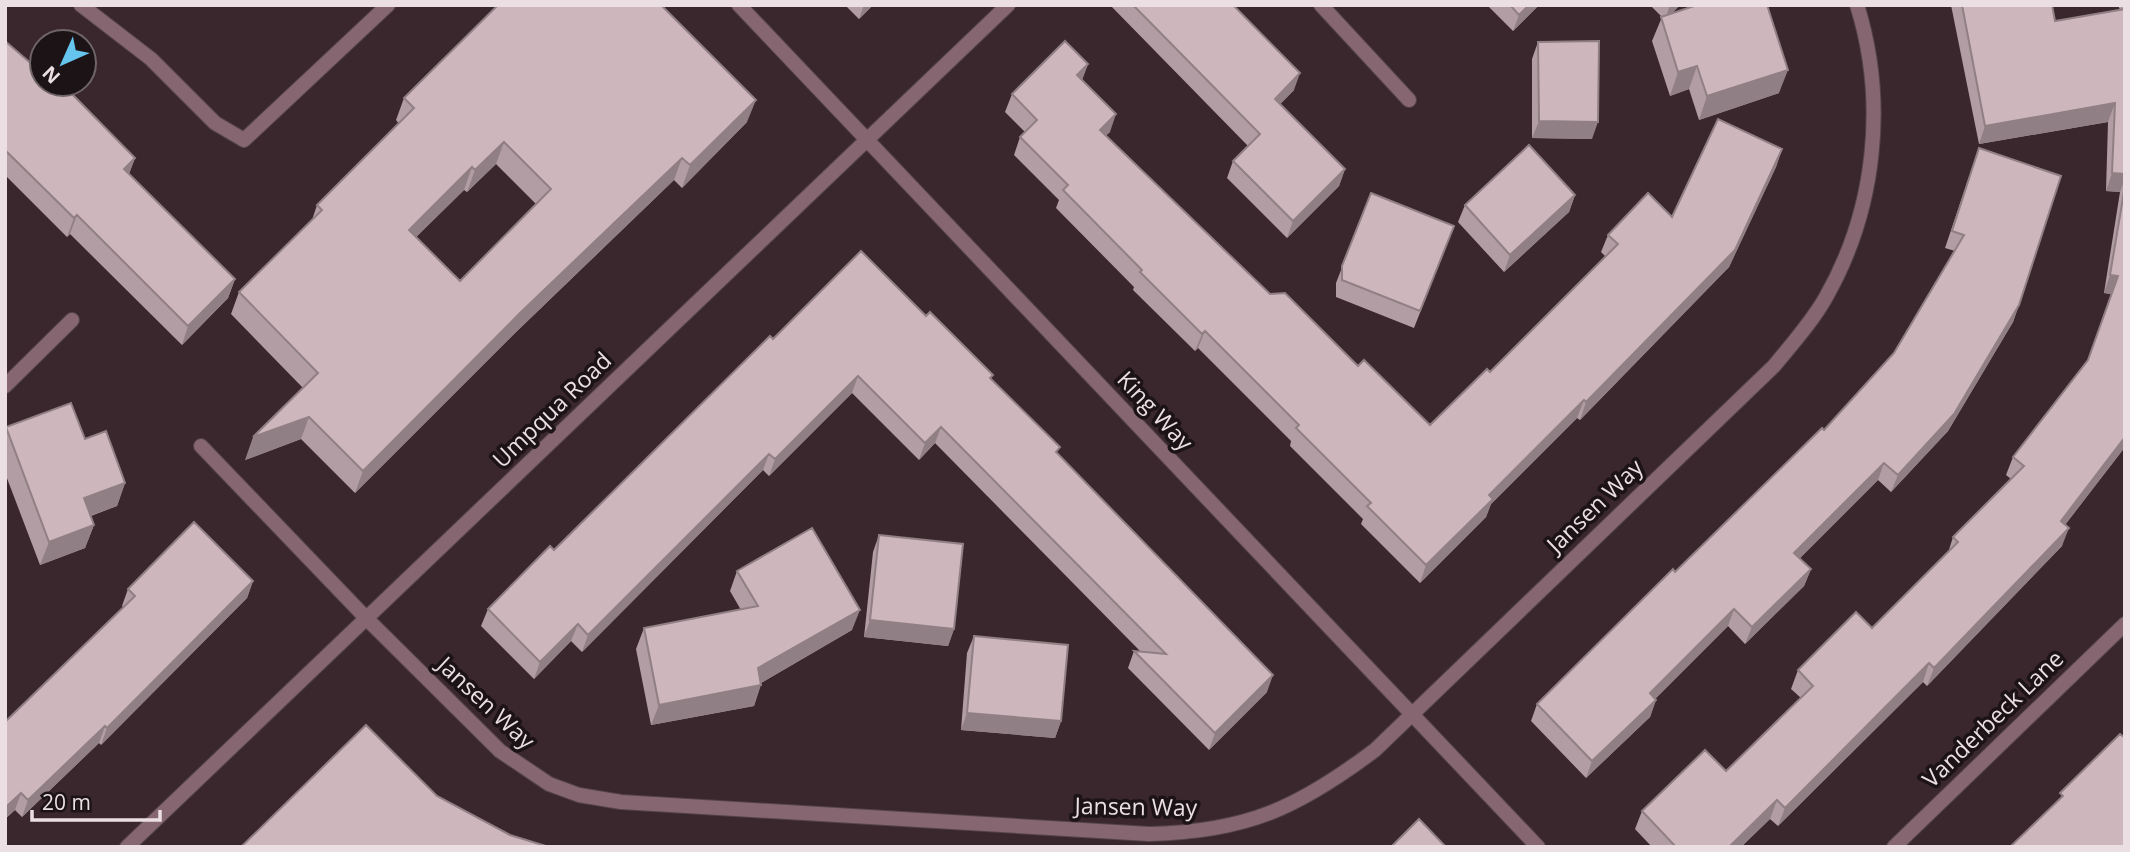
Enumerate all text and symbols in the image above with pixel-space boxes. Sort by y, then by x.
north arrow [28,28,98,98]
text: N [36,60,66,90]
street label: Umpqua Road [485,344,618,474]
street label: King Way [1111,364,1201,457]
street label: Jansen Way [1538,451,1650,561]
street label: Vanderbeck Lane [1915,643,2070,794]
street label: Jansen Way [429,647,543,756]
scale bar [32,778,159,822]
text: 20 m [42,788,91,816]
street label: Jansen Way [1072,789,1198,823]

